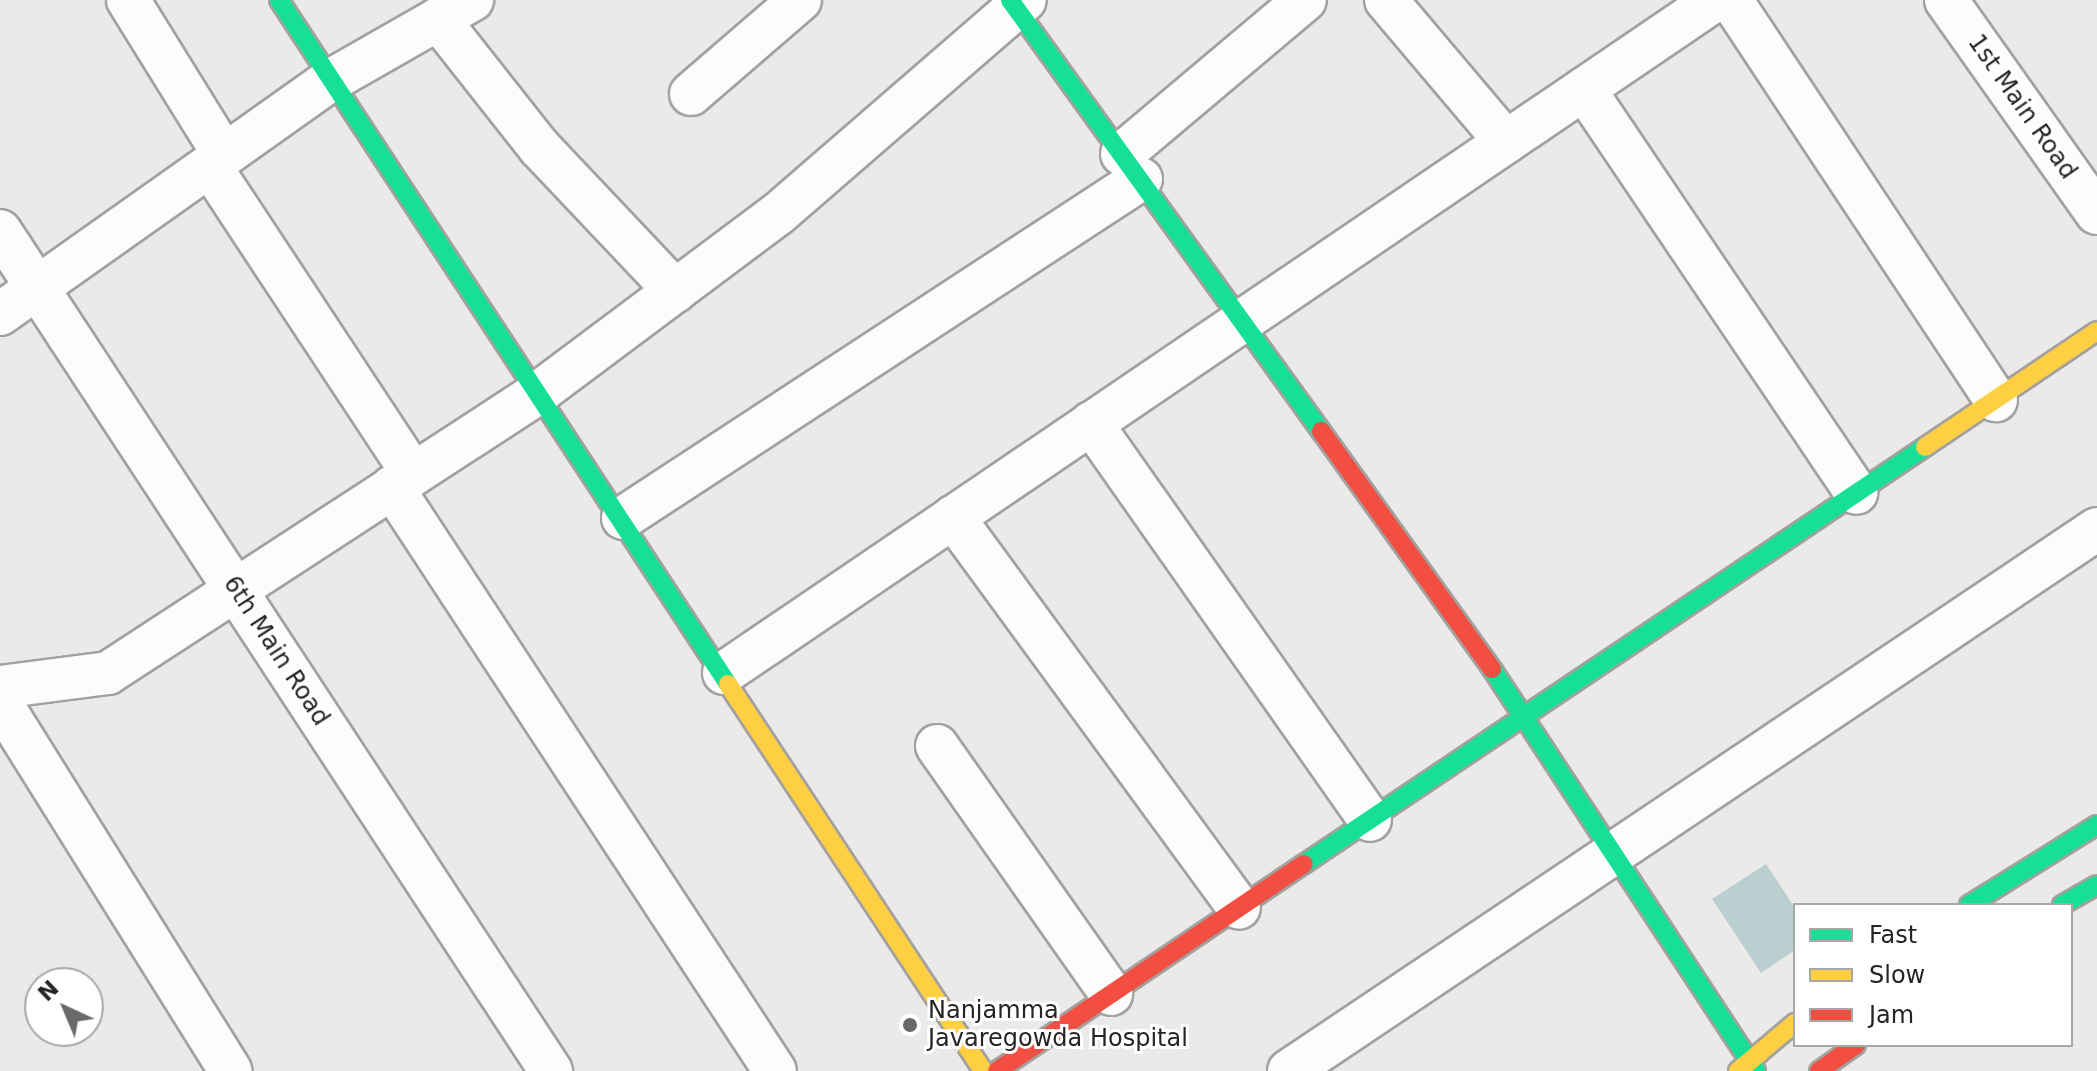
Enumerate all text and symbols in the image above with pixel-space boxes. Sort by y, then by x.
street label: 1st Main Road [1961,29,2083,185]
street label: 6th Main Road [217,571,335,731]
legend [1793,903,2073,1047]
text: Fast [1869,921,1917,949]
text: Slow [1869,961,1925,989]
north arrow [24,967,104,1047]
text: N [33,975,64,1006]
place label: Nanjamma Javaregowda Hospital [928,997,1188,1053]
text: Jam [1869,1001,1914,1029]
marker: Nanjamma Javaregowda Hospital [899,1014,921,1036]

